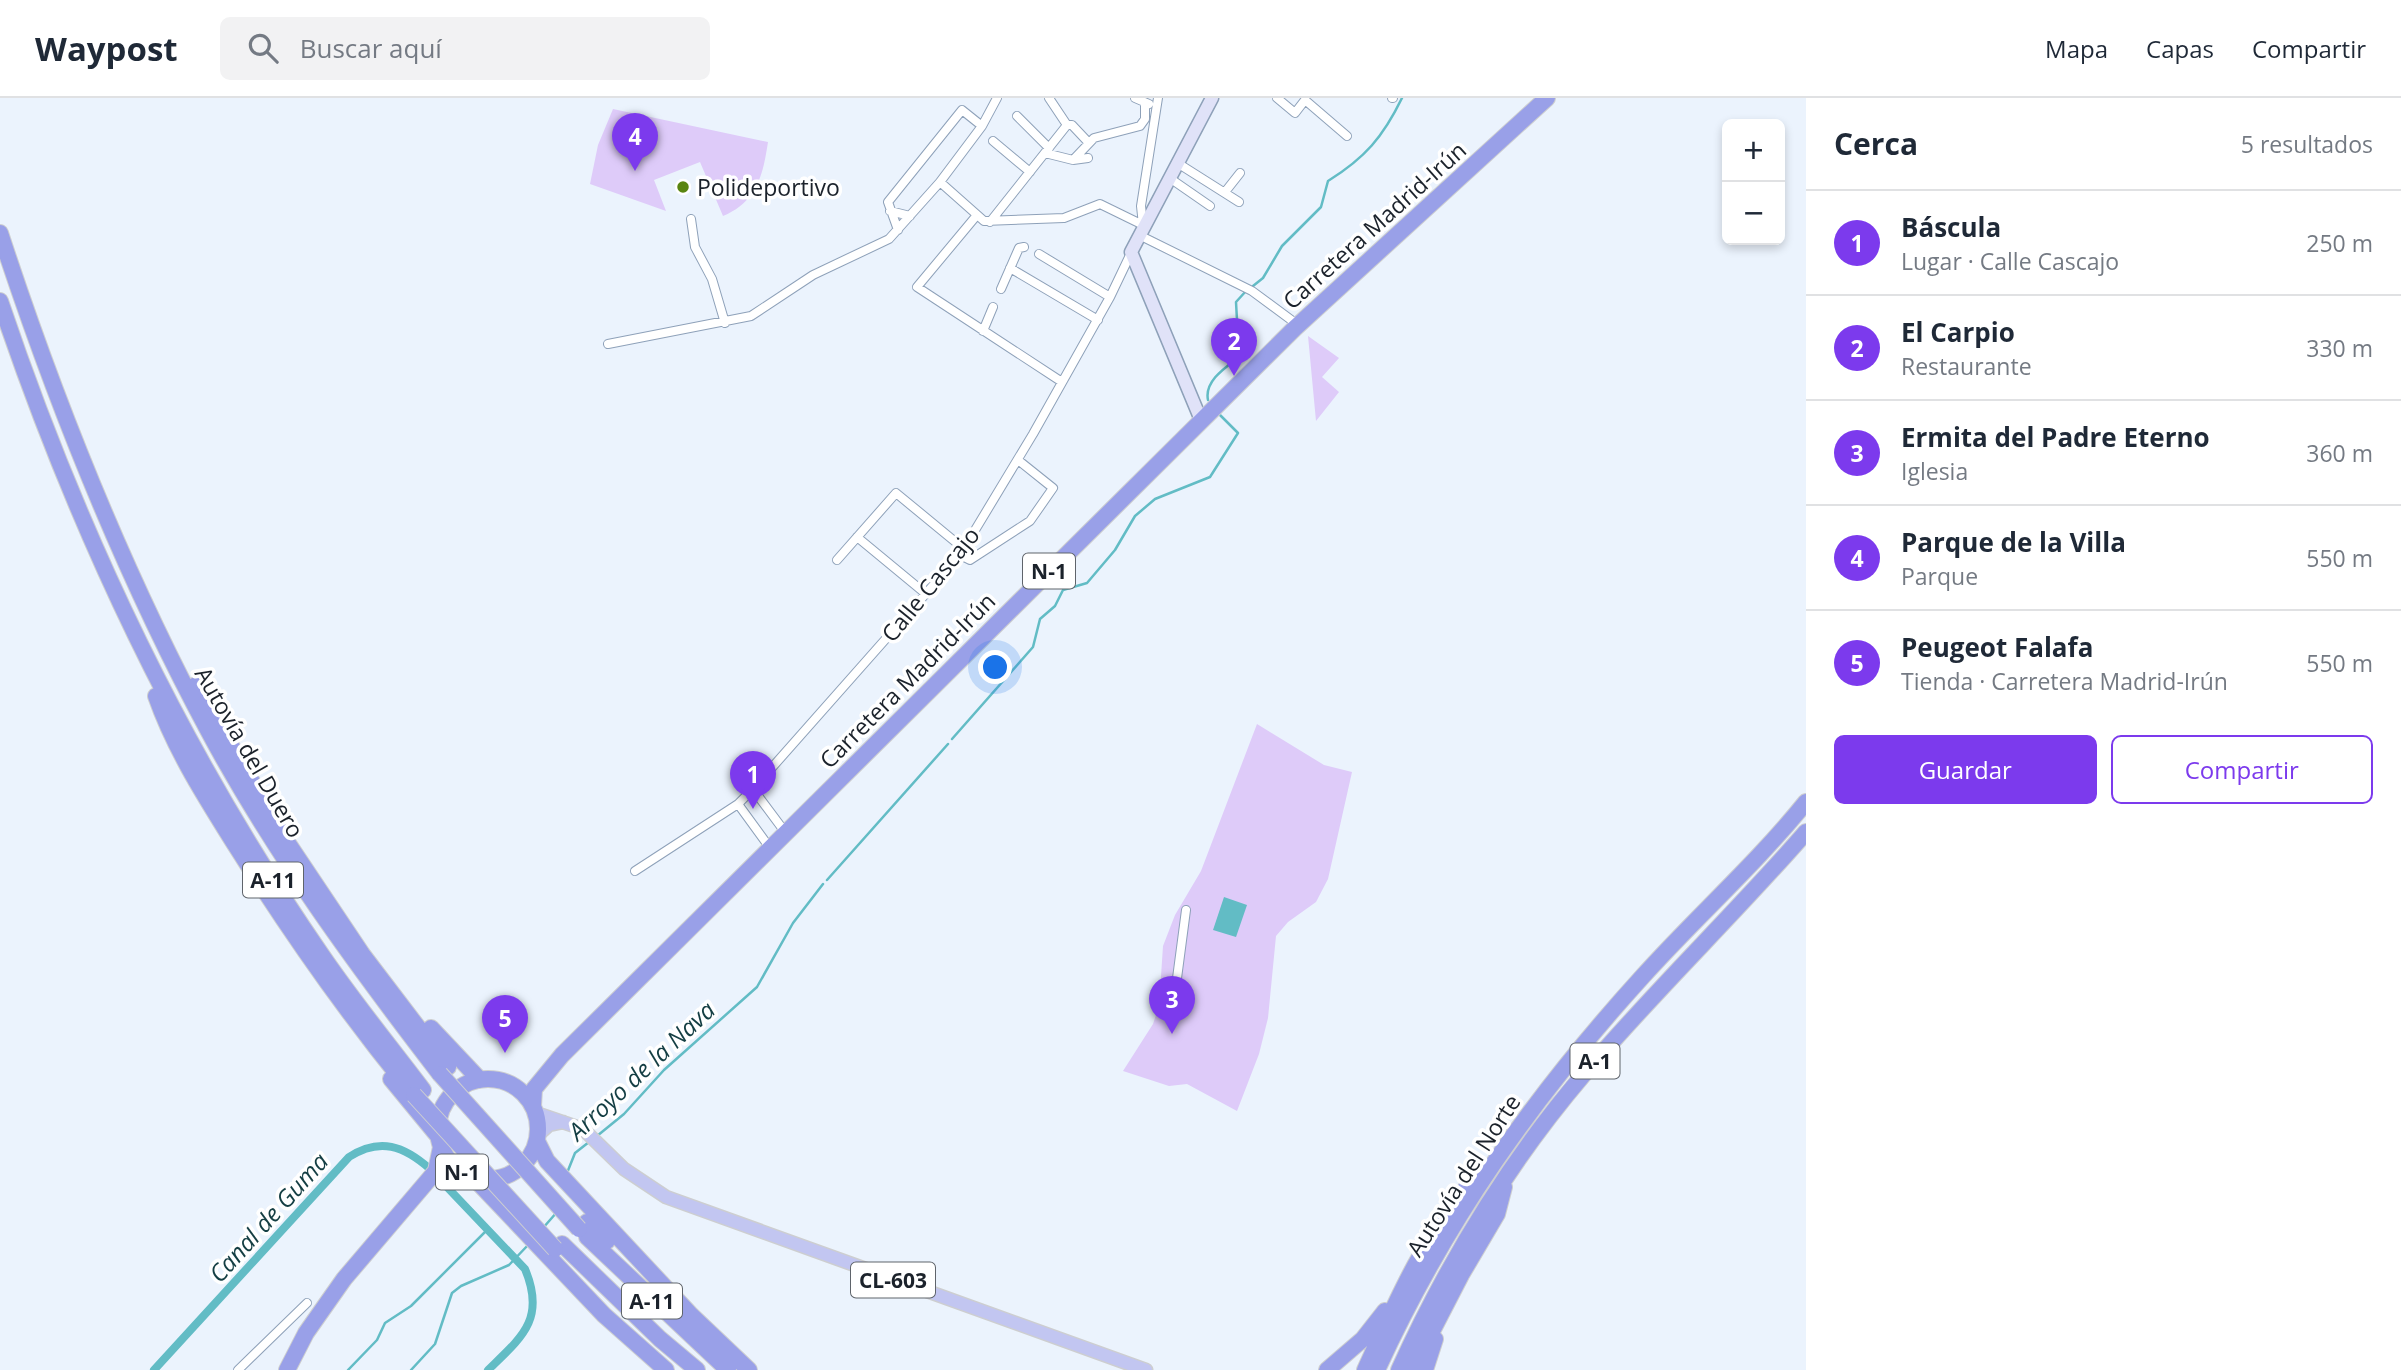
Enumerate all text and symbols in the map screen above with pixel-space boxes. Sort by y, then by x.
search box [220,17,710,80]
text: Waypost [35,26,178,71]
icon: search [244,29,282,67]
text: Buscar aquí [300,30,442,66]
text: Mapa [2045,32,2108,65]
text: Capas [2146,32,2214,65]
text: Compartir [2252,32,2366,65]
pin: 4 [612,113,658,171]
map controls [1722,119,1785,245]
button: + [1722,119,1785,182]
text: Cerca [1834,123,1918,164]
text: 5 resultados [2241,128,2373,160]
street label: Carretera Madrid-Irún [1275,134,1473,316]
place label: Polideportivo [697,171,840,203]
marker: Polideportivo [675,179,691,195]
button: − [1722,182,1785,245]
text: Báscula [1901,209,2001,245]
text: 1 [1850,227,1864,259]
text: 250 m [2306,227,2373,259]
text: Lugar · Calle Cascajo [1901,245,2119,277]
text: El Carpio [1901,314,2015,350]
pin: 2 [1211,318,1257,376]
text: 2 [1850,332,1864,364]
text: 330 m [2306,332,2373,364]
text: Restaurante [1901,350,2032,382]
text: Ermita del Padre Eterno [1901,419,2210,455]
text: 3 [1850,437,1864,469]
text: 360 m [2306,437,2373,469]
text: Iglesia [1901,455,1968,487]
street label: Calle Cascajo [874,520,986,648]
text: Parque de la Villa [1901,524,2126,560]
text: 4 [1850,542,1864,574]
text: 550 m [2306,542,2373,574]
road number: N-1 [1023,554,1075,588]
text: Parque [1901,560,1978,592]
street label: Carretera Madrid-Irún [812,585,1002,775]
text: Peugeot Falafa [1901,629,2093,665]
text: 5 [1850,647,1864,679]
text: 550 m [2306,647,2373,679]
your location [978,650,1012,684]
street label: Autovía del Duero [188,661,312,843]
text: Tienda · Carretera Madrid-Irún [1901,665,2228,697]
button: Guardar [1834,735,2097,804]
button: Compartir [2111,735,2373,804]
pin: 1 [730,751,776,809]
road number: A-11 [243,862,303,898]
pin: 3 [1149,976,1195,1034]
water label: Arroyo de la Nava [559,993,722,1148]
pin: 5 [482,995,528,1053]
road number: A-1 [1570,1044,1620,1079]
street label: Autovía del Norte [1399,1088,1527,1262]
water label: Canal de Guma [201,1145,335,1289]
road number: N-1 [436,1154,488,1190]
road number: CL-603 [851,1262,935,1298]
road number: A-11 [622,1284,682,1318]

